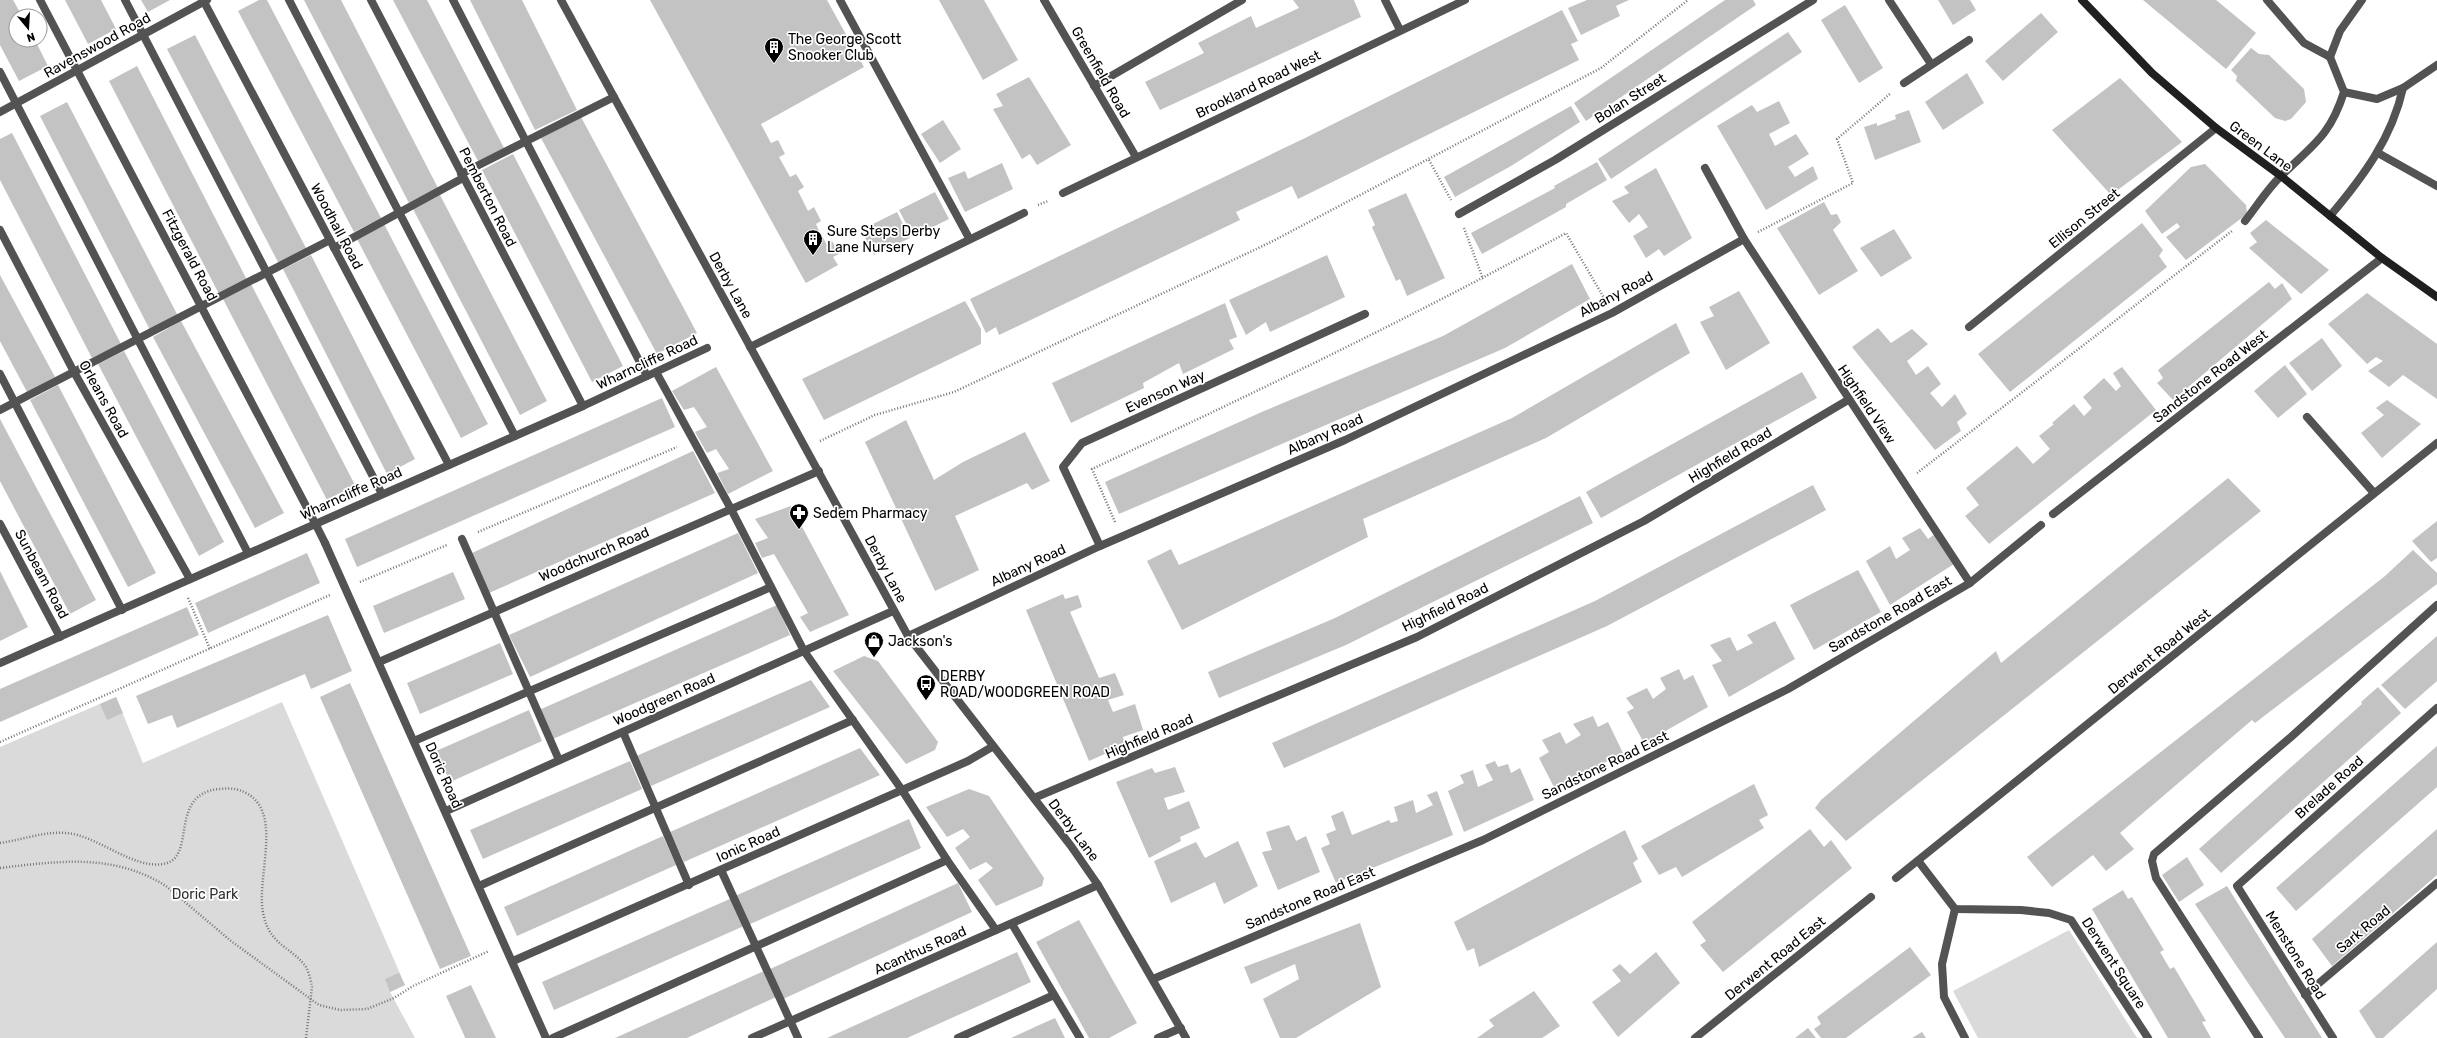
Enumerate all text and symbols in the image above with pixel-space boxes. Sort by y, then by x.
north arrow [8,8,48,48]
street label: Ravenswood Road [41,9,154,82]
street label: Greenfield Road [1068,24,1134,121]
text: N [25,30,37,44]
place label: The George Scott Snooker Club [788,31,902,64]
building icon: The George Scott Snooker Club [763,36,785,64]
street label: Brookland Road West [1193,47,1324,122]
street label: Bolan Street [1591,70,1670,127]
street label: Green Lane [2226,117,2296,176]
street label: Pemberton Road [455,145,520,250]
street label: Woodhall Road [307,180,366,272]
street label: Ellison Street [2045,184,2124,252]
street label: Fitzgerald Road [158,206,221,304]
place label: Sure Steps Derby Lane Nursery [827,223,940,256]
building icon: Sure Steps Derby Lane Nursery [802,228,824,256]
street label: Derby Lane [705,249,756,322]
street label: Albany Road [1576,268,1656,321]
street label: Sandstone Road West [2149,326,2272,427]
street label: Wharncliffe Road [594,332,701,393]
street label: Orleans Road [75,358,132,441]
street label: Highfield View [1834,361,1899,447]
street label: Evenson Way [1123,366,1208,417]
street label: Albany Road [1285,410,1366,459]
street label: Highfield Road [1686,424,1775,487]
street label: Wharncliffe Road [298,463,405,524]
pharmacy icon: Sedem Pharmacy [788,502,810,530]
place label: Sedem Pharmacy [813,505,928,522]
street label: Woodchurch Road [537,524,652,585]
street label: Sunbeam Road [11,527,72,622]
street label: Derby Lane [861,533,910,606]
street label: Albany Road [988,541,1069,590]
street label: Sandstone Road East [1826,572,1955,657]
street label: Highfield Road [1399,579,1491,636]
street label: Derwent Road West [2105,605,2214,698]
shop icon: Jackson's [863,630,885,658]
place label: Jackson's [888,633,953,650]
place label: DERBY ROAD/WOODGREEN ROAD [940,668,1110,701]
street label: Woodgreen Road [611,669,718,730]
bus stop icon: DERBY ROAD/WOODGREEN ROAD [915,673,937,701]
street label: Highfield Road [1103,710,1196,763]
street label: Sandstone Road East [1539,727,1672,804]
street label: Doric Road [421,739,466,811]
street label: Brelade Road [2292,752,2367,823]
street label: Derby Lane [1045,796,1103,865]
street label: Ionic Road [714,823,783,866]
street label: Sandstone Road East [1243,863,1378,933]
park label: Doric Park [172,886,239,903]
street label: Sark Road [2333,902,2394,957]
street label: Menstone Road [2262,908,2330,1003]
street label: Derwent Road East [1722,912,1829,1004]
street label: Derwent Square [2078,915,2149,1012]
street label: Acanthus Road [871,922,969,978]

